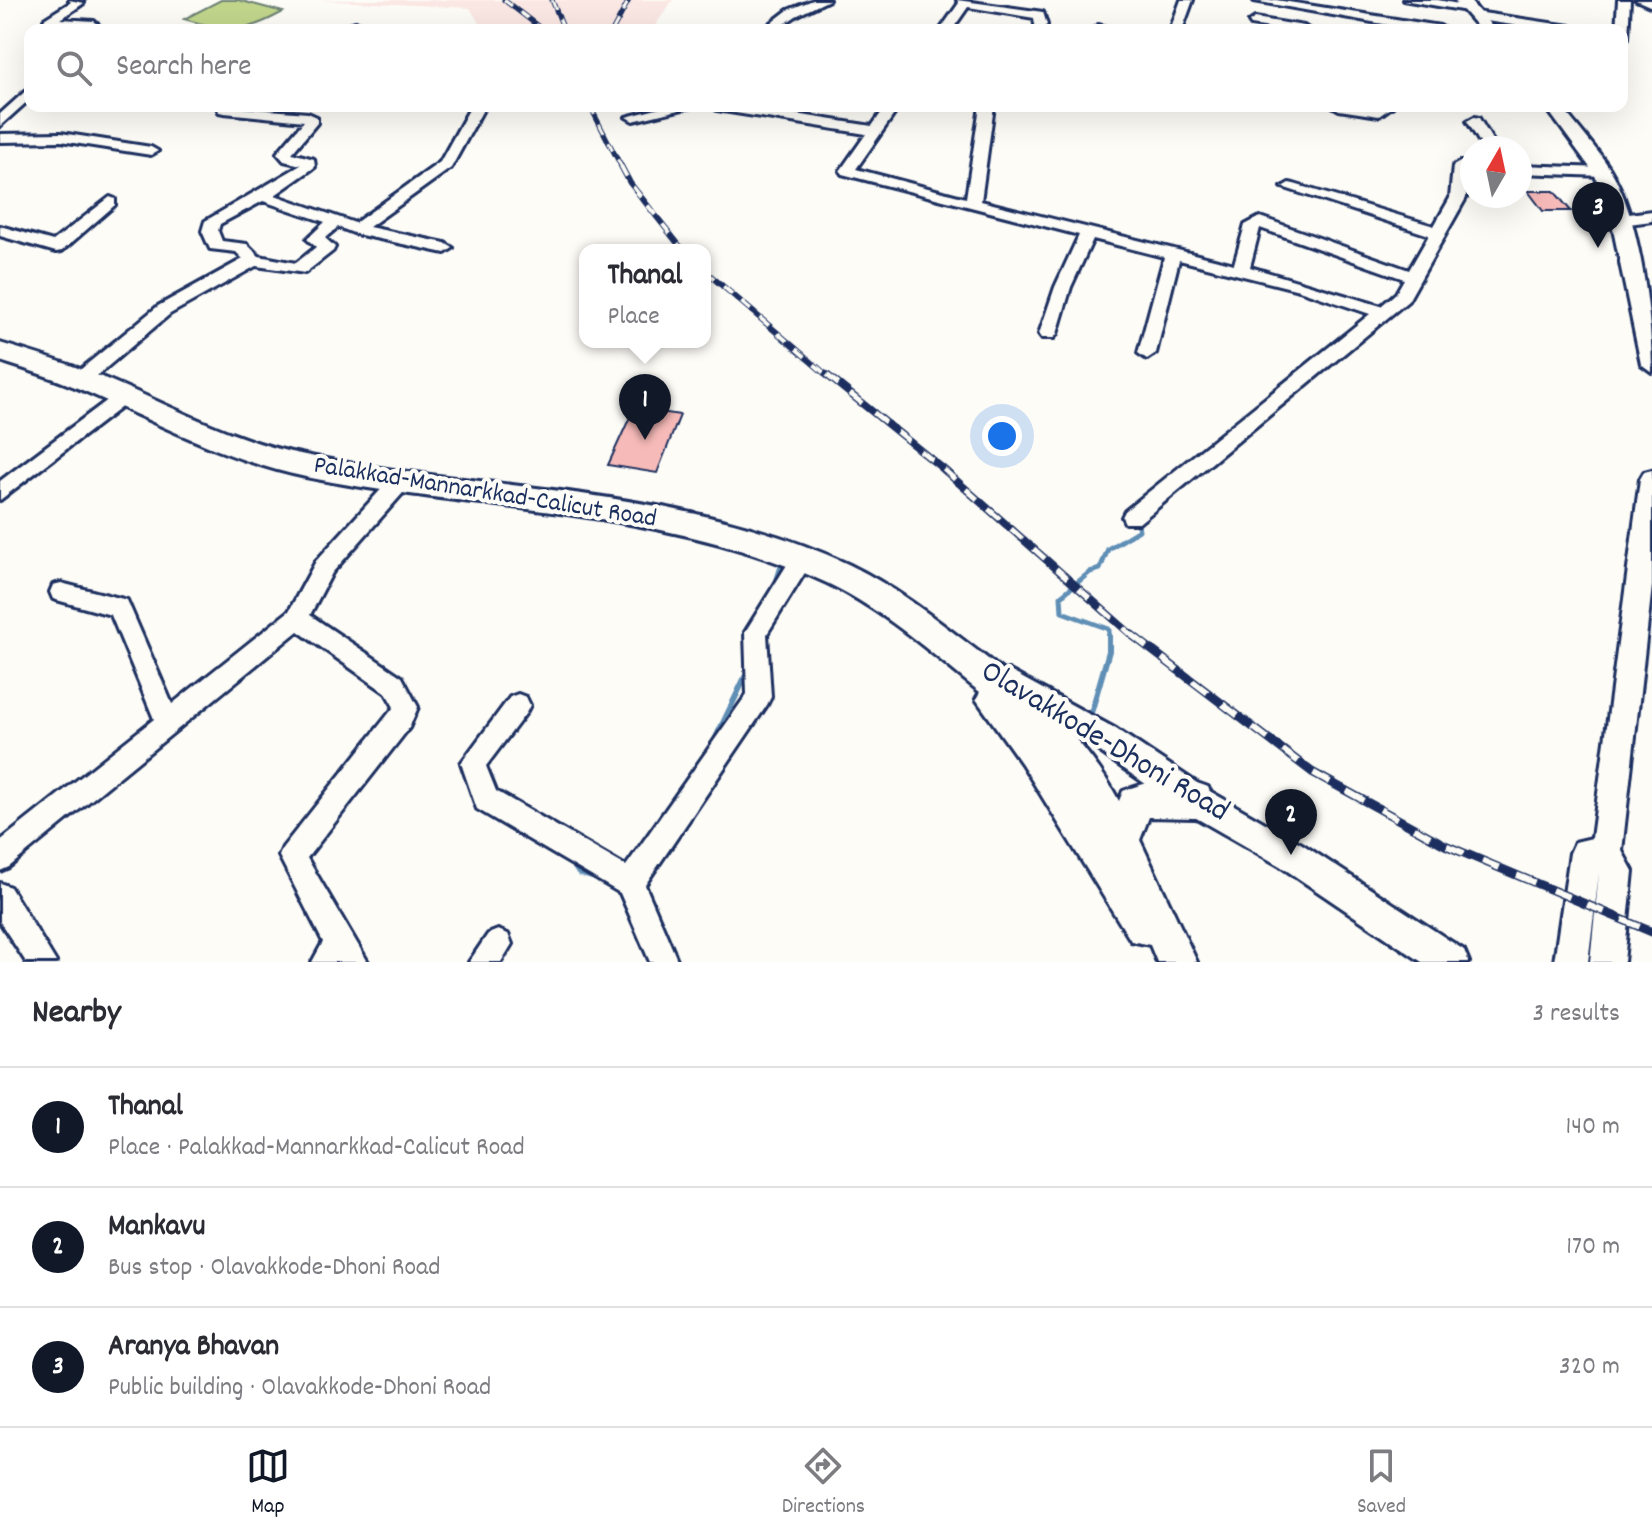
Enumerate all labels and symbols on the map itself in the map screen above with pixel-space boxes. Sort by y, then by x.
north arrow [1460,136,1532,208]
pin: 3 [1572,182,1624,248]
pin: 1 [619,374,671,440]
your location [982,416,1022,456]
street label: Palakkad-Mannarkkad-Calicut Road [311,448,659,538]
street label: Olavakkode-Dhoni Road [971,650,1237,836]
pin: 2 [1265,789,1317,855]

